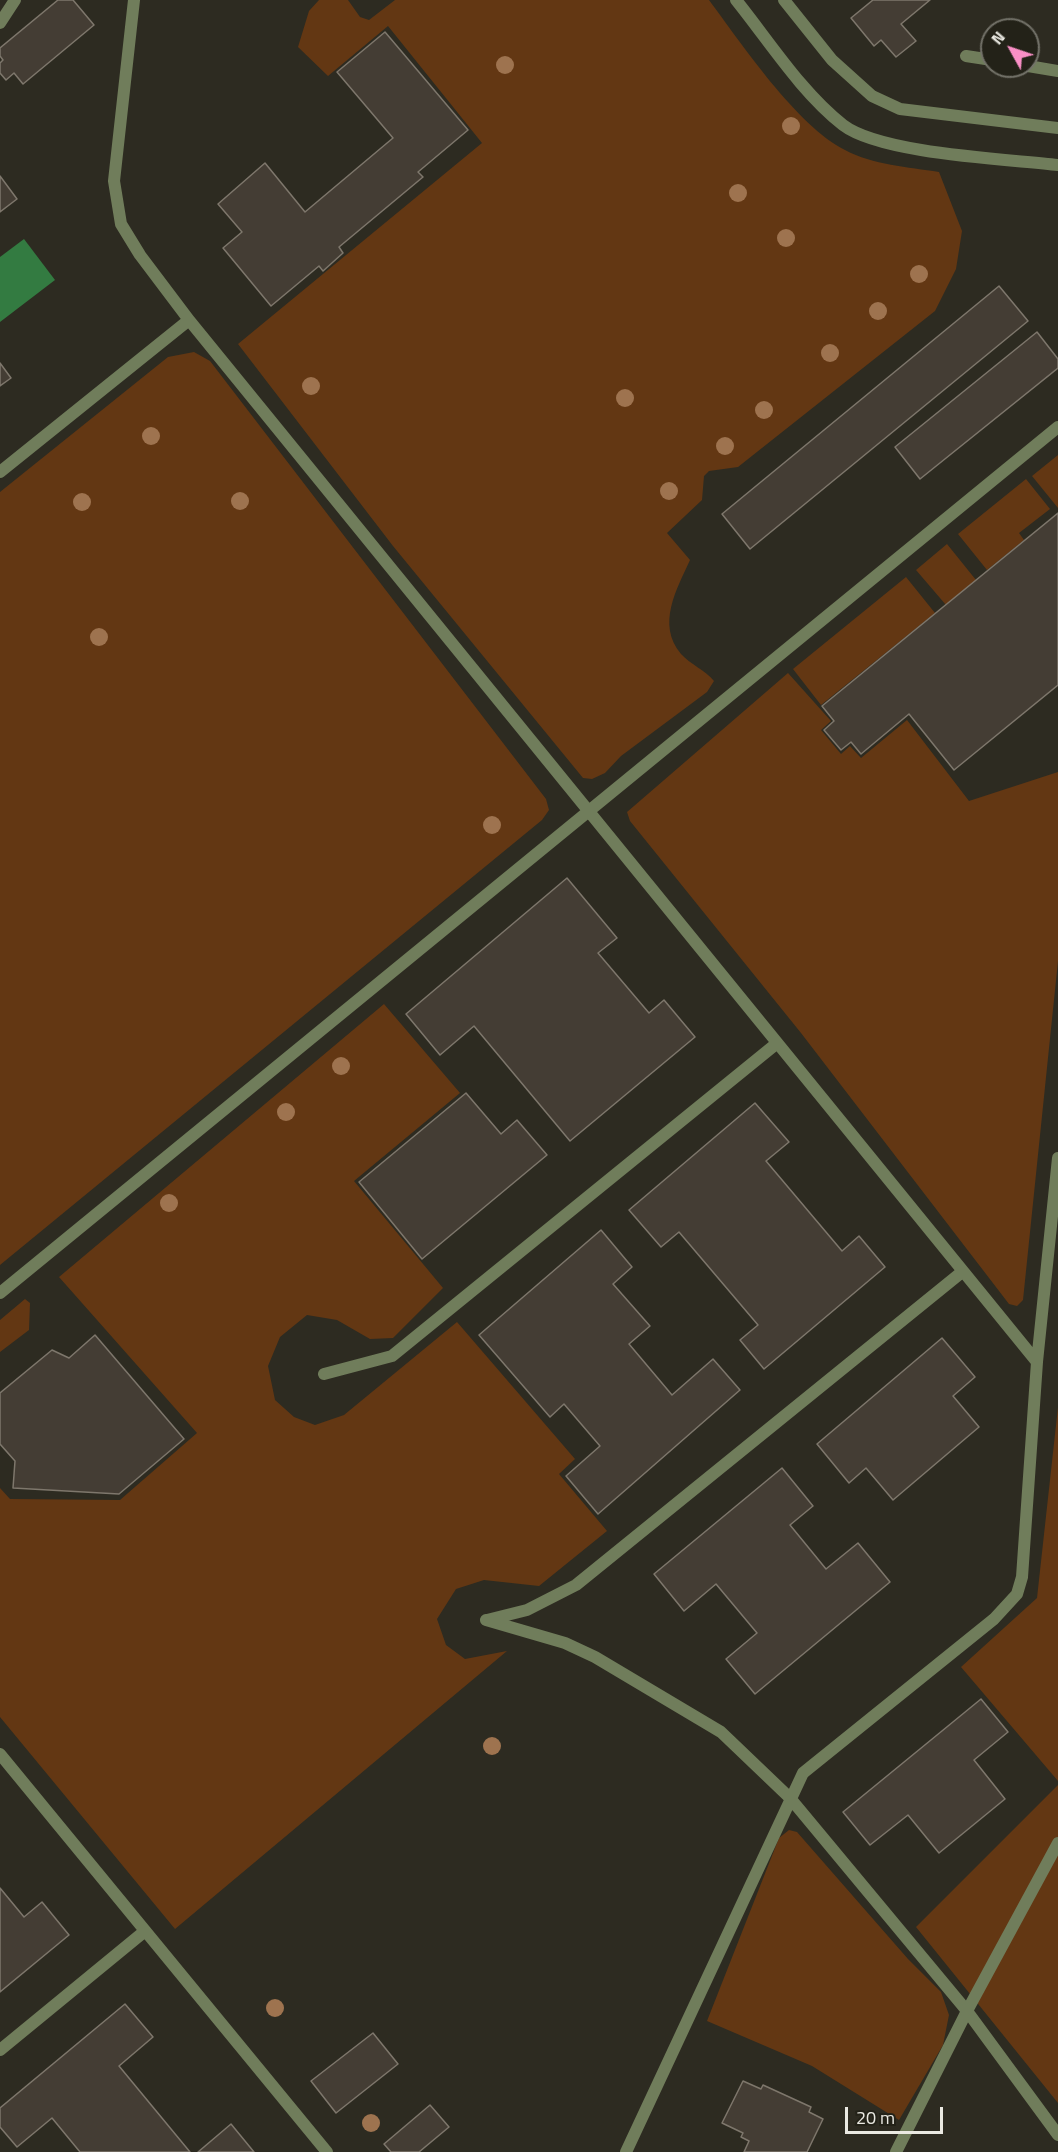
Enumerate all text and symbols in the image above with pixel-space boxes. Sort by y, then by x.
north arrow [980,18,1040,78]
text: N [985,26,1011,50]
scale bar [848,2095,946,2133]
text: 20 m [856,2104,895,2131]

